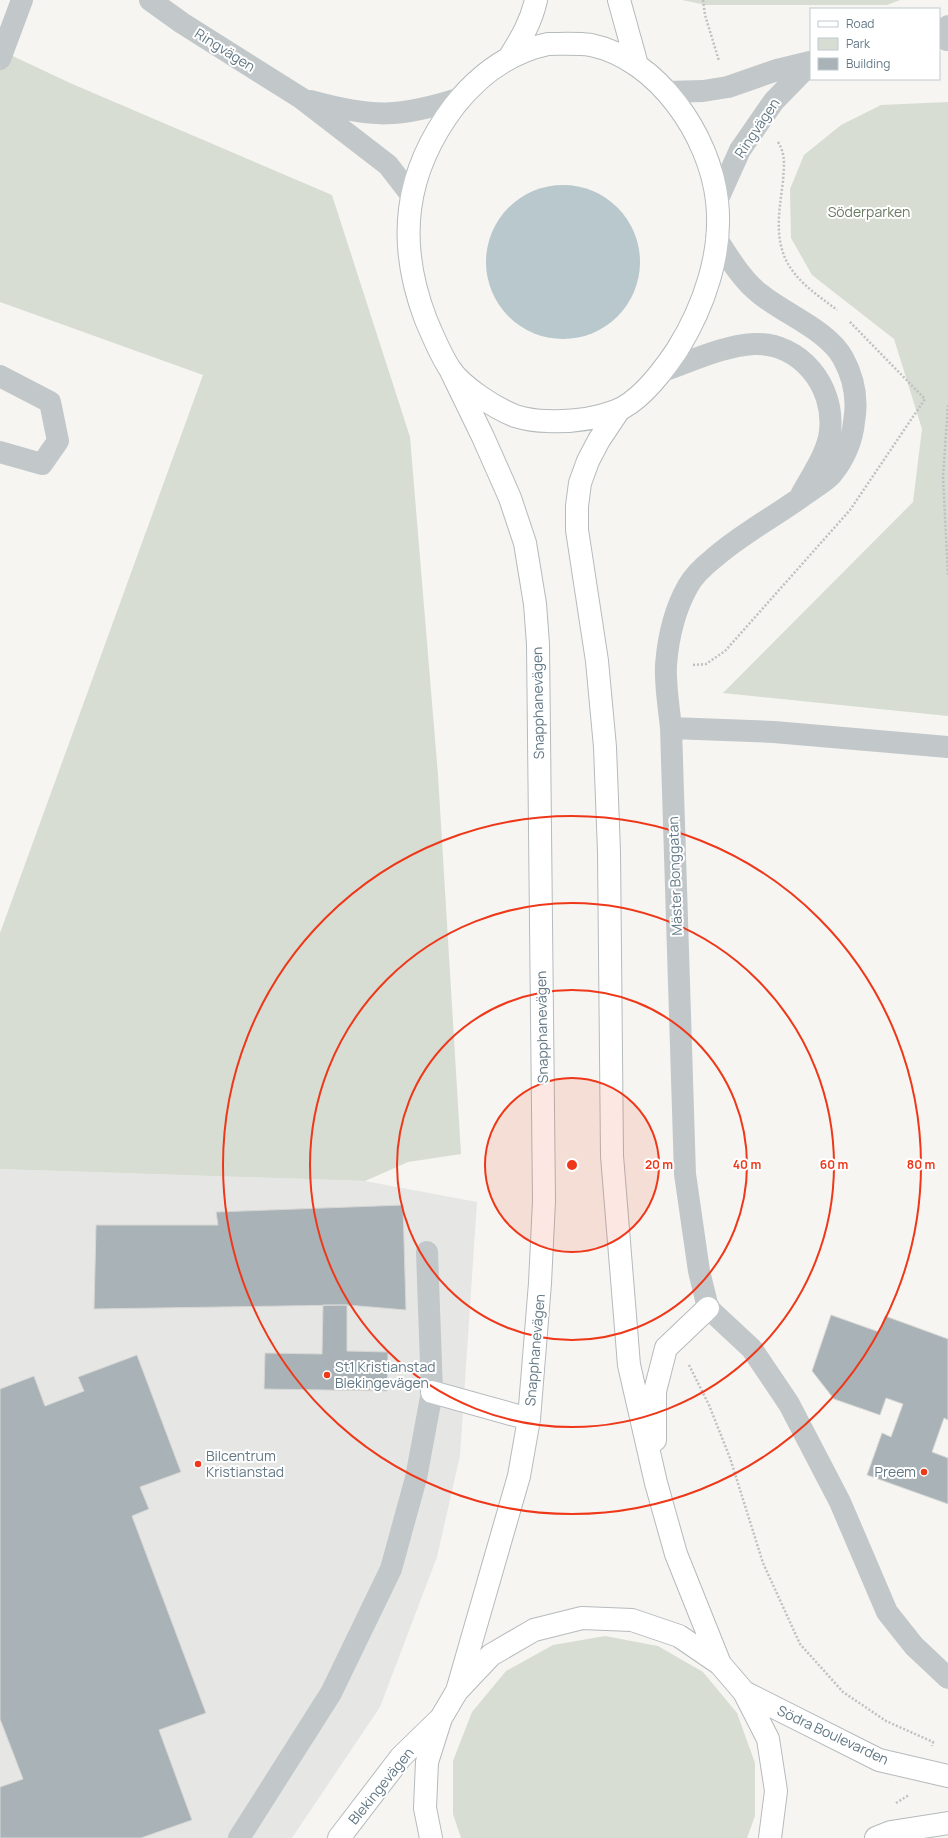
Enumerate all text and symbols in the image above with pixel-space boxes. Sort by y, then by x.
legend [810,8,940,80]
text: Road [846,15,874,32]
street label: Ringvägen [192,24,259,76]
text: Park [846,35,871,52]
text: Building [846,55,890,72]
street label: Ringvägen [730,94,783,161]
park label: Söderparken [828,202,910,221]
street label: Snapphanevägen [527,647,548,759]
street label: Mäster Bonggatan [663,816,686,936]
street label: Snapphanevägen [531,971,552,1083]
text: 20 m [645,1156,673,1173]
text: 40 m [733,1156,761,1173]
text: 60 m [820,1156,848,1173]
text: 80 m [907,1156,935,1173]
centre of rings [565,1158,579,1172]
street label: Snapphanevägen [520,1293,549,1407]
place label: St1 Kristianstad Blekingevägen [335,1357,435,1392]
marker: St1 Kristianstad Blekingevägen [322,1370,332,1380]
place label: Bilcentrum Kristianstad [206,1446,284,1481]
marker: Bilcentrum Kristianstad [193,1459,203,1469]
place label: Preem [875,1462,916,1481]
marker: Preem [919,1467,929,1477]
street label: Södra Boulevarden [774,1700,892,1769]
street label: Blekingevägen [344,1743,418,1828]

